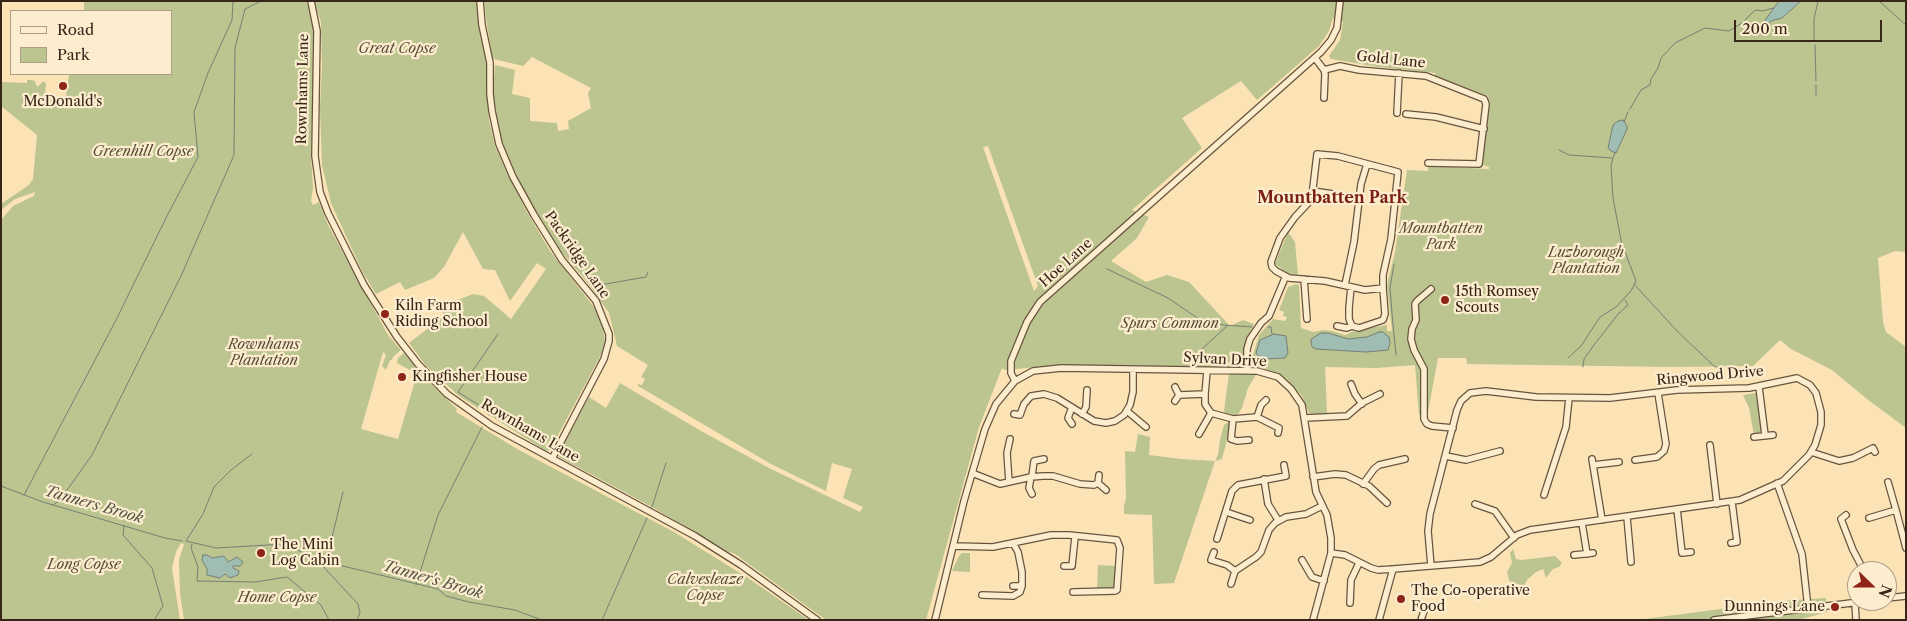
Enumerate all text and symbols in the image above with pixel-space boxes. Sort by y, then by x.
legend [10,10,172,75]
scale bar [1737,10,1884,42]
text: 200 m [1742,19,1788,38]
text: Road [57,20,94,39]
street label: Rownhams Lane [294,33,312,145]
park label: Great Copse [358,41,436,57]
text: Park [57,45,90,64]
street label: Gold Lane [1356,48,1426,72]
marker: McDonald's [57,80,69,92]
place label: McDonald's [24,94,102,110]
park label: Greenhill Copse [93,144,193,160]
district label: Mountbatten Park [1257,188,1407,208]
street label: Packridge Lane [541,208,613,302]
park label: Mountbatten Park [1399,221,1483,253]
street label: Hoe Lane [1036,235,1096,291]
park label: Luzborough Plantation [1548,245,1624,278]
place label: 15th Romsey Scouts [1455,284,1539,316]
marker: 15th Romsey Scouts [1439,294,1451,306]
place label: Kiln Farm Riding School [395,298,488,331]
marker: Kiln Farm Riding School [379,308,391,320]
park label: Spurs Common [1121,316,1219,332]
park label: Rownhams Plantation [228,337,300,370]
street label: Sylvan Drive [1183,349,1267,371]
street label: Ringwood Drive [1656,363,1764,389]
place label: Kingfisher House [412,369,527,385]
marker: Kingfisher House [396,371,408,383]
street label: Rownhams Lane [478,396,582,466]
water label: Tanners Brook [43,482,145,528]
place label: The Mini Log Cabin [271,537,340,570]
marker: The Mini Log Cabin [255,547,267,559]
park label: Long Copse [47,557,121,573]
water label: Tanner's Brook [381,557,485,603]
north arrow [1847,561,1897,611]
park label: Calvesleaze Copse [667,572,743,604]
text: N [1874,582,1896,600]
place label: The Co-operative Food [1411,583,1530,616]
park label: Home Copse [238,590,316,606]
marker: The Co-operative Food [1395,593,1407,605]
place label: Dunnings Lane [1724,599,1825,615]
marker: Dunnings Lane [1829,601,1841,613]

